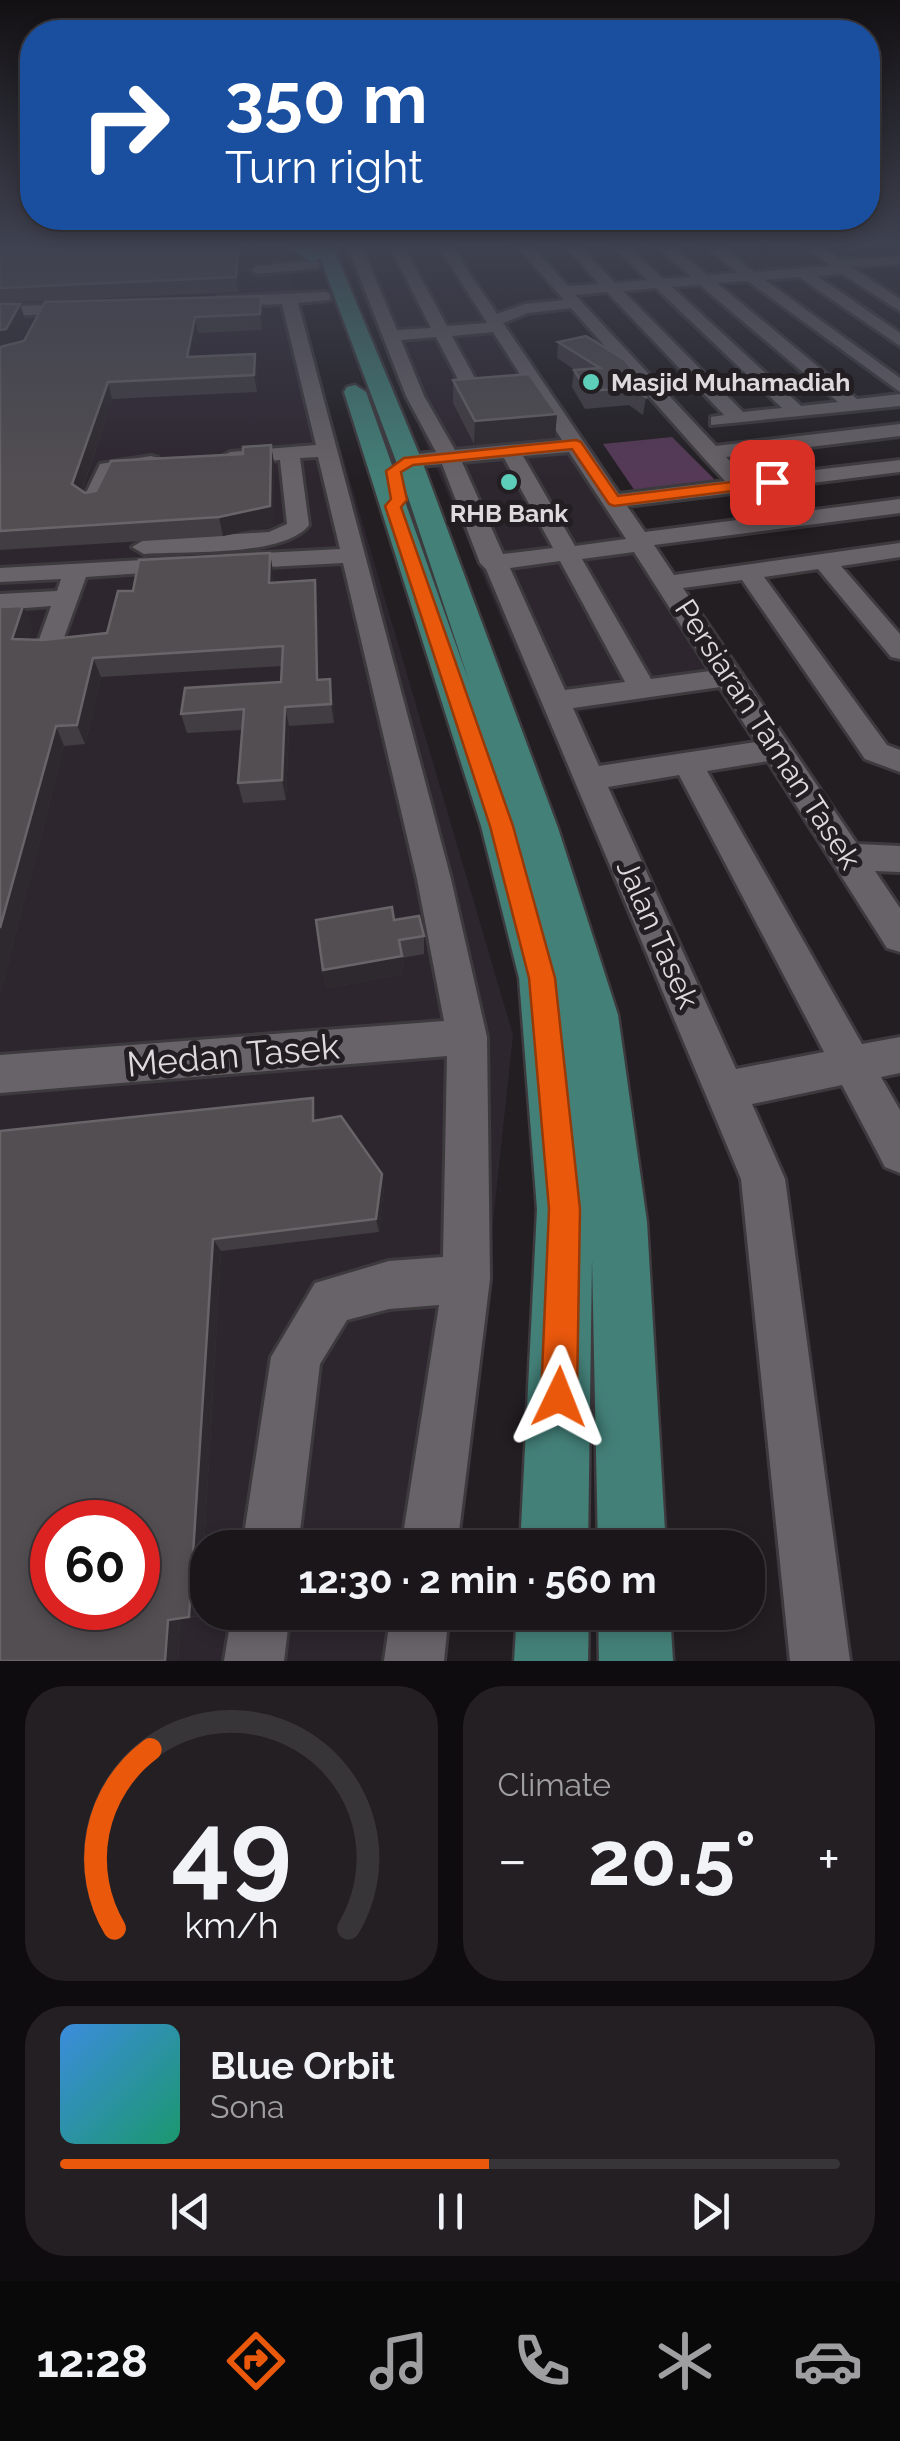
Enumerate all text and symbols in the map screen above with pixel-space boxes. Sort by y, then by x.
text: 350 m [225,57,428,139]
icon: right [60,60,190,190]
text: Turn right [225,141,423,194]
place label: Masjid Muhamadiah [611,367,850,397]
marker: Masjid Muhamadiah [580,371,602,393]
pin [730,440,815,525]
icon: arrive [745,455,800,510]
marker: RHB Bank [498,471,520,493]
place label: RHB Bank [450,498,569,528]
street label: Persiaran Taman Tasek [668,593,868,875]
street label: Jalan Tasek [610,854,706,1014]
street label: Medan Tasek [125,1025,341,1085]
position arrow [507,1345,611,1449]
speed limit sign: 60 [30,1500,160,1630]
text: 12:30 · 2 min · 560 m [298,1557,657,1602]
text: Climate [498,1766,611,1803]
text: 49 [171,1788,292,1910]
text: 20.5° [588,1814,756,1903]
text: − [498,1827,527,1892]
text: + [817,1827,840,1892]
text: km/h [184,1904,278,1946]
text: Blue Orbit [210,2043,395,2088]
text: Sona [210,2088,285,2125]
icon: previous [163,2184,218,2239]
icon: pause [423,2184,478,2239]
icon: next [683,2184,738,2239]
icon: directions [221,2326,291,2396]
icon: music [364,2326,434,2396]
icon: phone [507,2326,577,2396]
icon: climate [650,2326,720,2396]
icon: car [793,2326,863,2396]
text: 12:28 [37,2335,148,2388]

